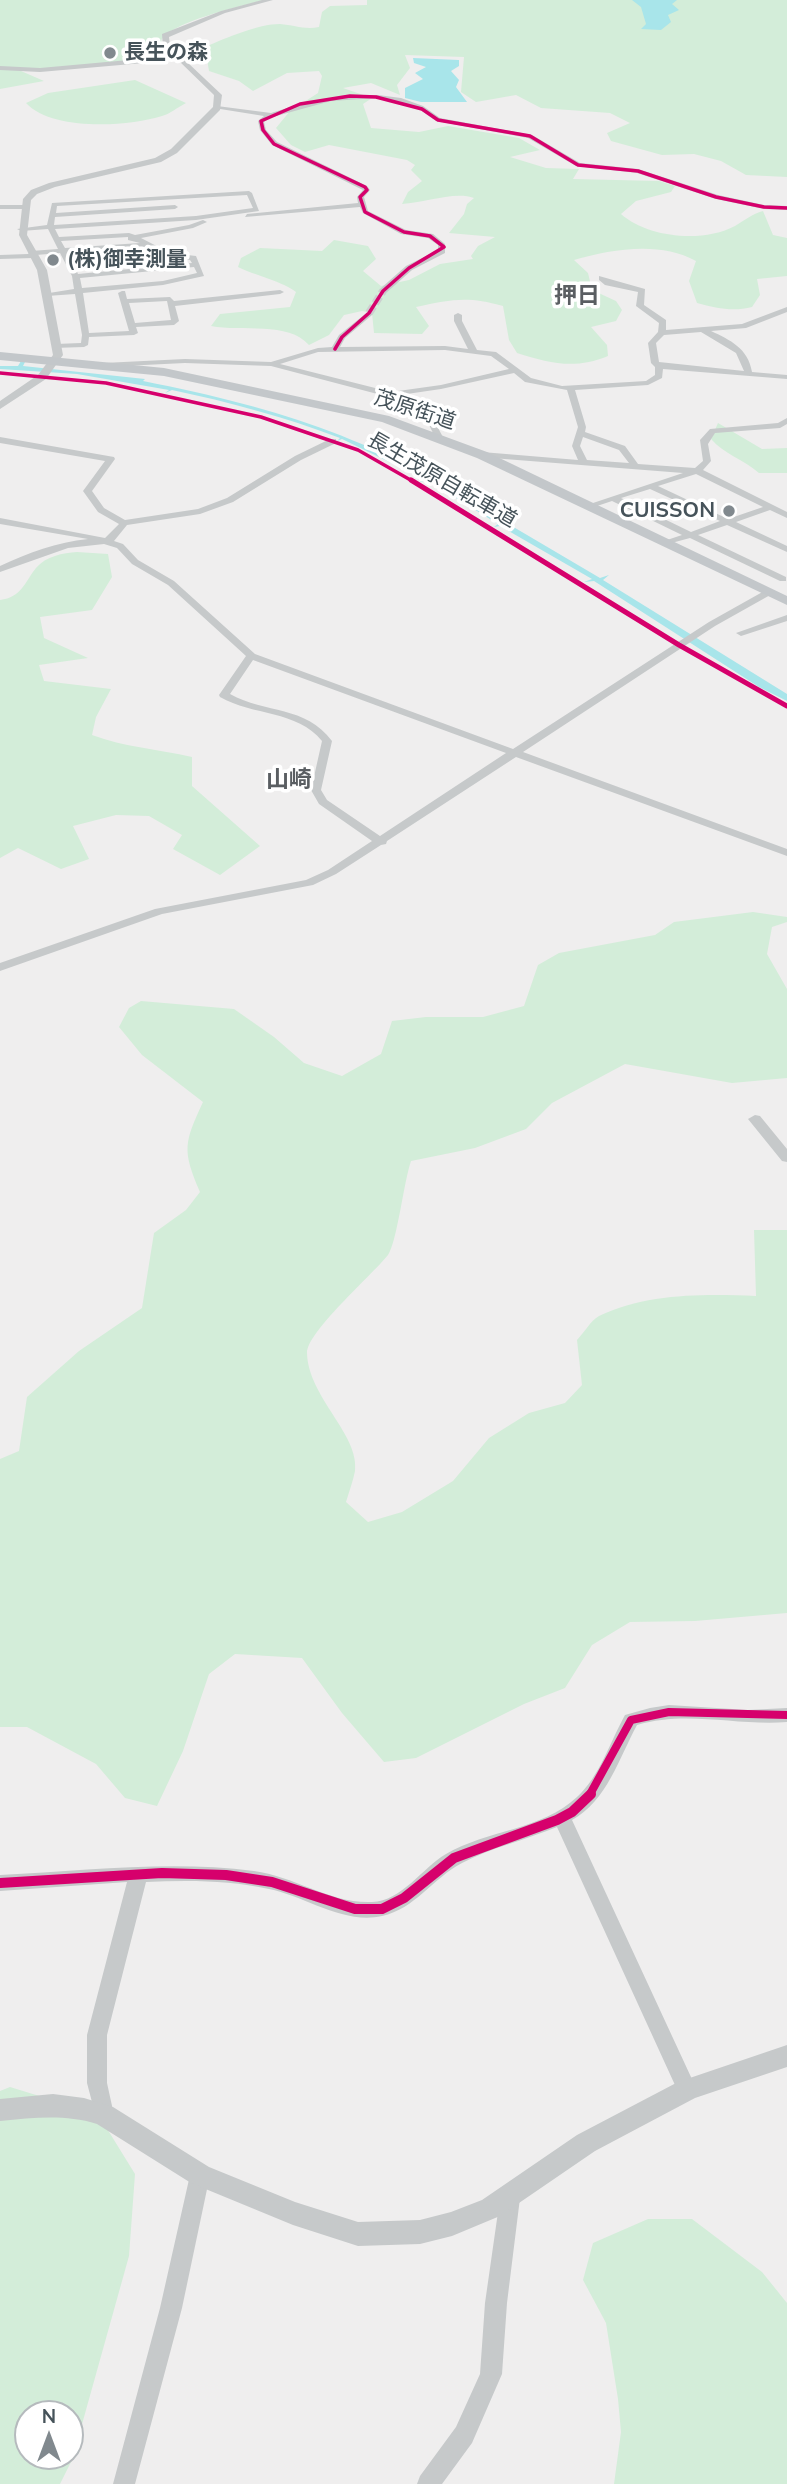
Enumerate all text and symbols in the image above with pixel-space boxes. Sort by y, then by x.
place label: 長生の森 [124,40,208,66]
marker: 長生の森 [102,45,118,61]
place label: (株)御幸測量 [67,247,187,273]
marker: (株)御幸測量 [45,252,61,268]
district label: 押日 [554,282,600,310]
street label: 茂原街道 [371,385,459,435]
street label: 長生茂原自転車道 [363,427,521,533]
place label: CUISSON [620,498,715,524]
marker: CUISSON [721,503,737,519]
district label: 山崎 [266,766,312,794]
north arrow [14,2400,84,2470]
text: N [42,2404,56,2428]

